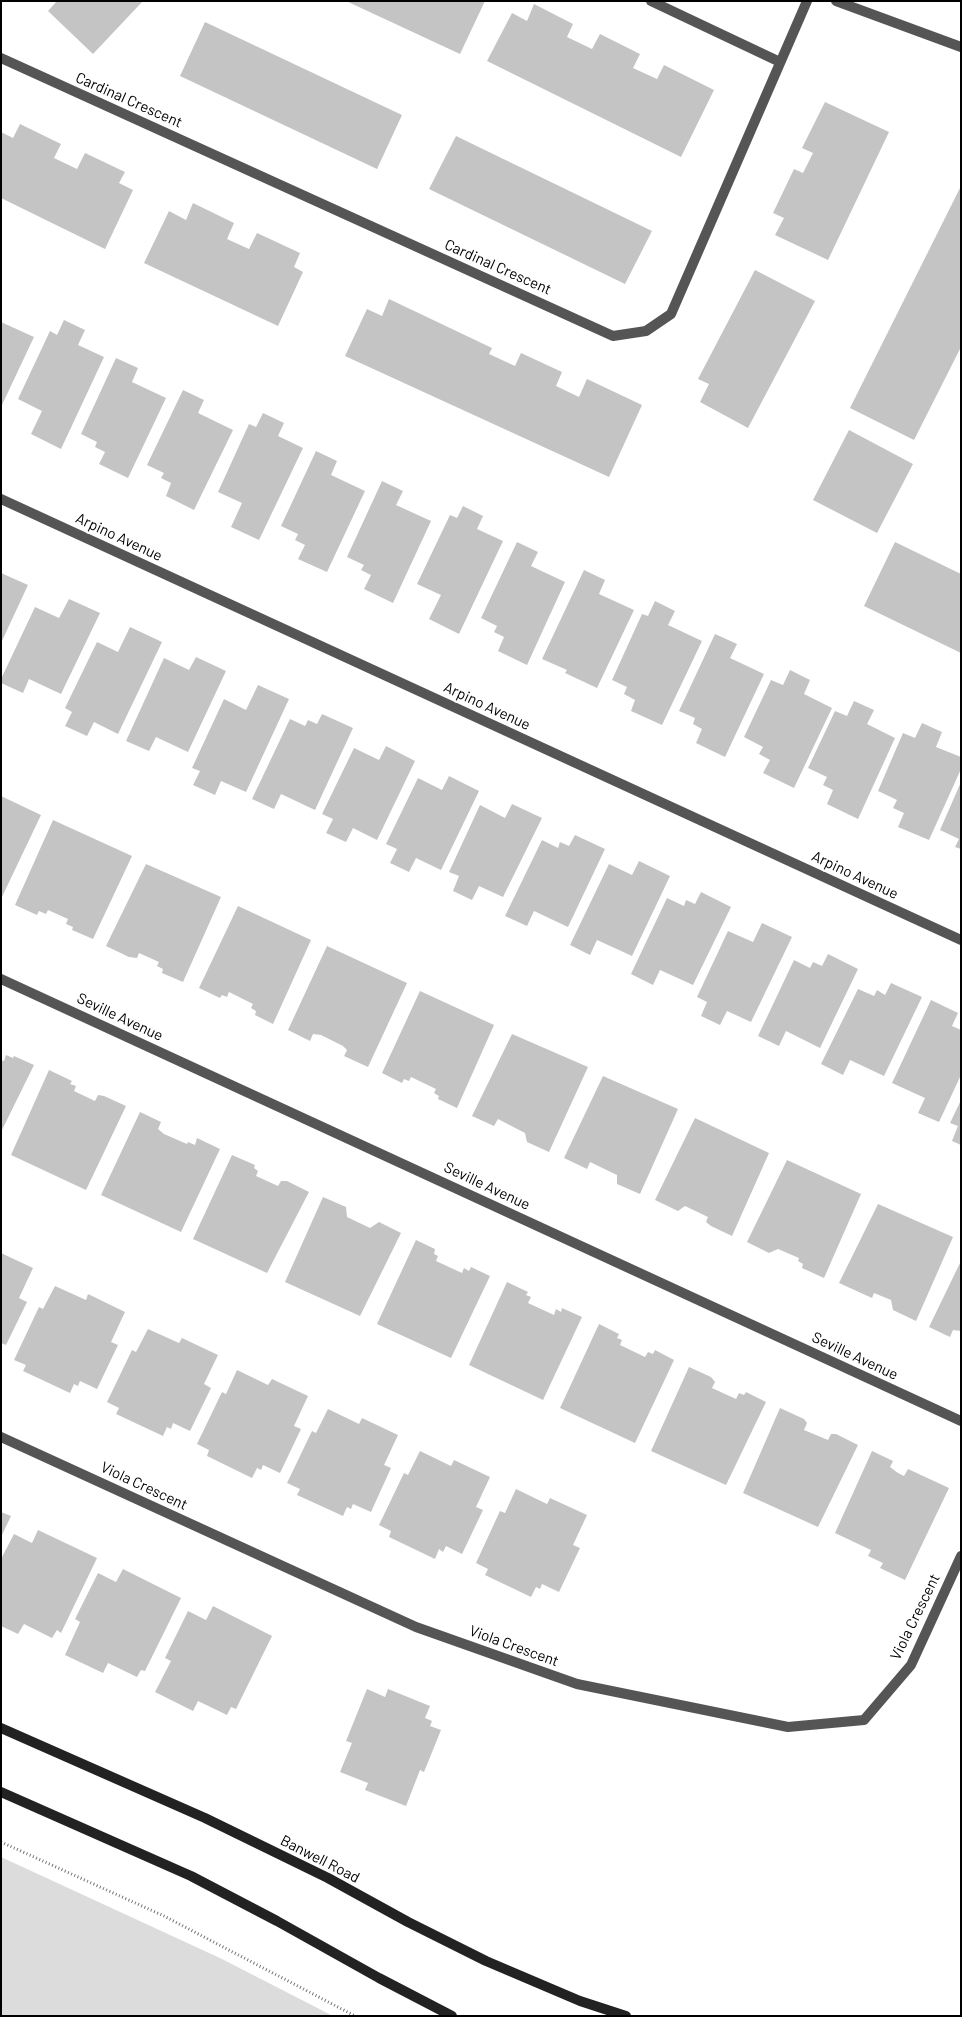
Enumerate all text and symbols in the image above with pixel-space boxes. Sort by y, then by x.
street label: Cardinal Crescent [73,68,185,132]
street label: Cardinal Crescent [442,235,554,299]
street label: Arpino Avenue [73,509,165,565]
street label: Arpino Avenue [441,678,533,734]
street label: Arpino Avenue [809,847,901,903]
street label: Seville Avenue [74,989,166,1045]
street label: Seville Avenue [441,1158,533,1214]
street label: Seville Avenue [809,1328,901,1384]
street label: Viola Crescent [98,1458,190,1514]
street label: Viola Crescent [886,1571,944,1663]
street label: Viola Crescent [467,1622,561,1670]
street label: Banwell Road [277,1831,363,1887]

